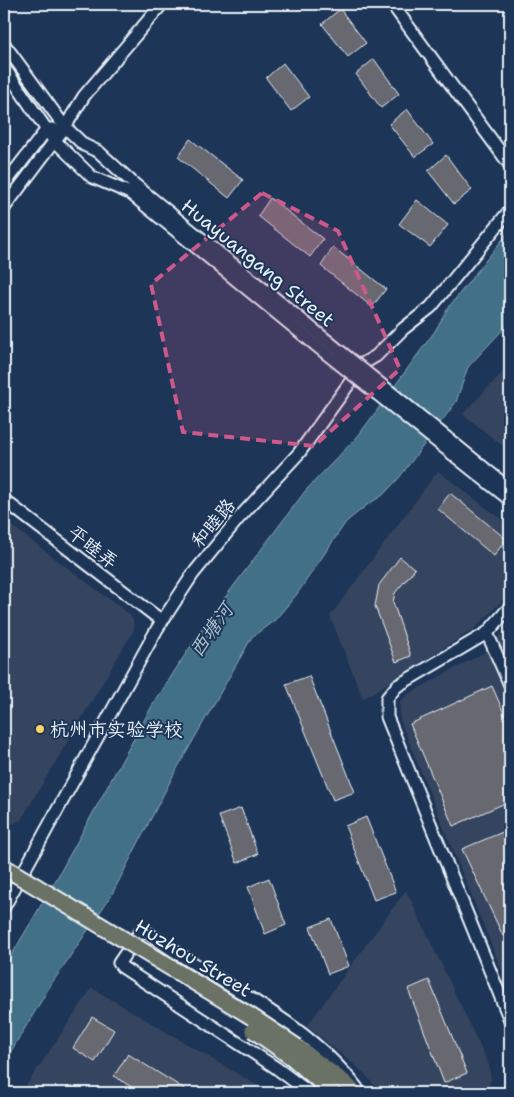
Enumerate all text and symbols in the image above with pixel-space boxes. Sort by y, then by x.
street label: Huayuangang Street [176,194,340,332]
street label: 和睦路 [185,493,241,553]
street label: 平睦弄 [63,520,123,574]
water label: 西塘河 [183,596,241,662]
place label: 杭州市实验学校 [50,717,183,742]
marker: 杭州市实验学校 [34,723,46,735]
street label: Huzhou Street [130,913,256,1003]

